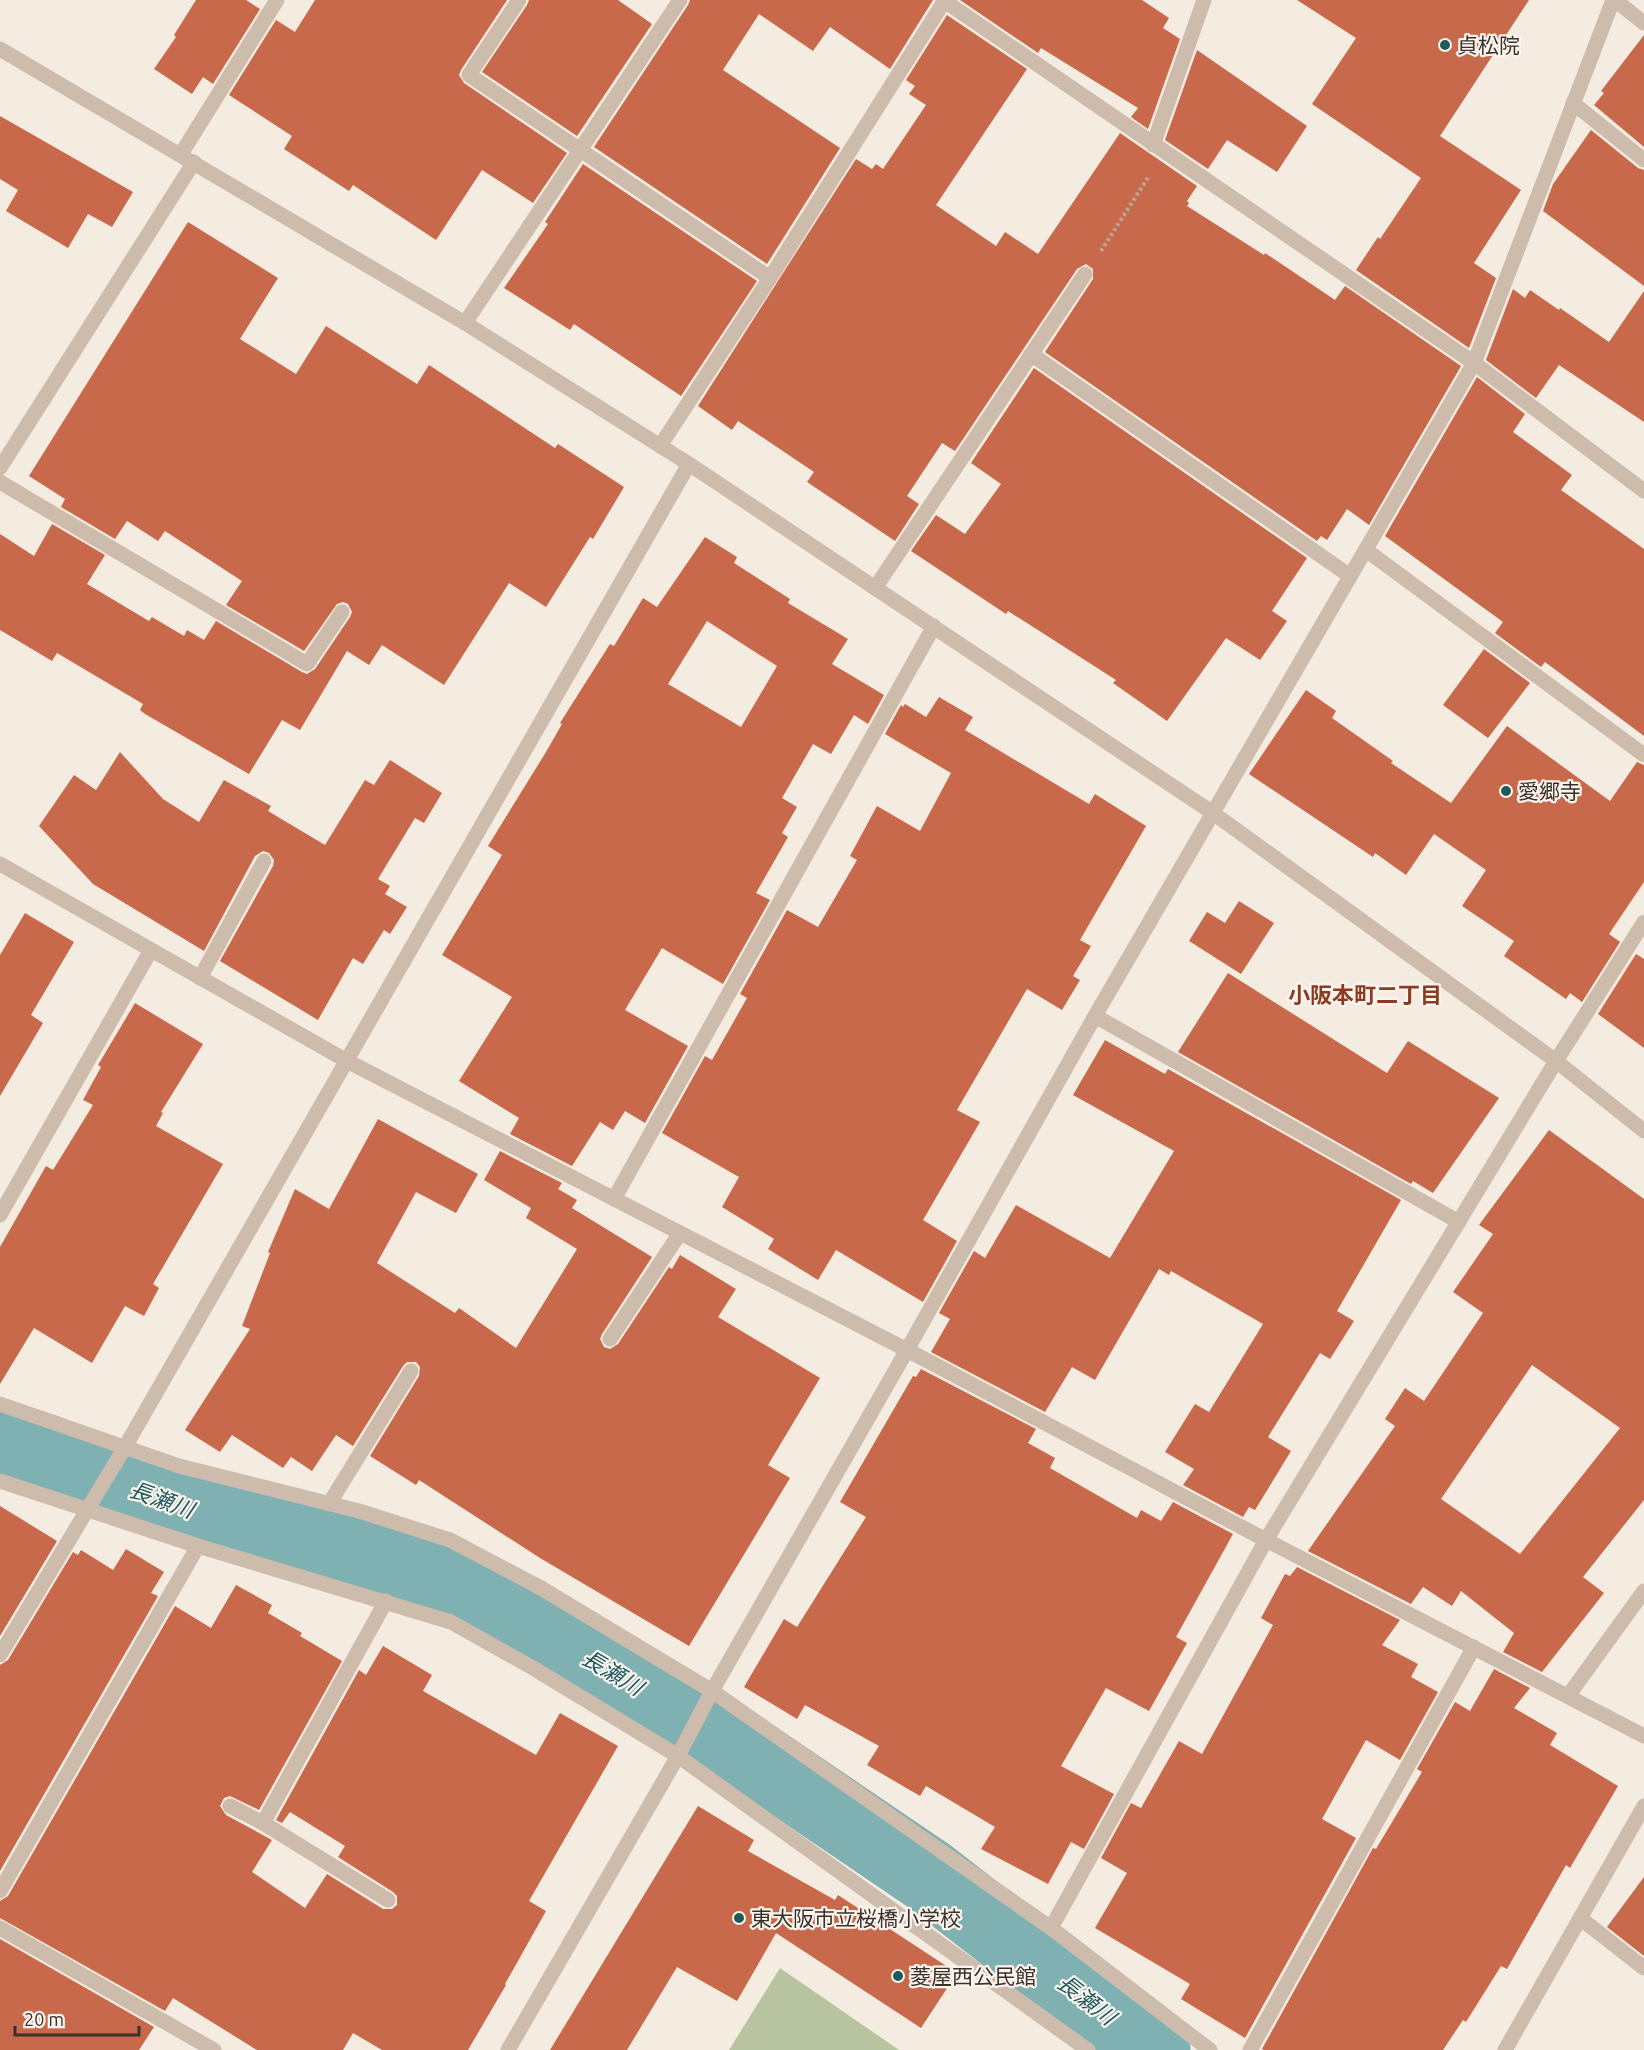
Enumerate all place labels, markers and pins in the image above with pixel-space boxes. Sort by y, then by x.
place label: 貞松院 [1457,33,1520,57]
marker: 貞松院 [1438,38,1452,52]
place label: 愛郷寺 [1518,779,1581,803]
marker: 愛郷寺 [1499,784,1513,798]
place label: 東大阪市立桜橋小学校 [751,1906,961,1930]
marker: 東大阪市立桜橋小学校 [732,1911,746,1925]
place label: 菱屋西公民館 [910,1964,1036,1988]
marker: 菱屋西公民館 [891,1969,905,1983]

